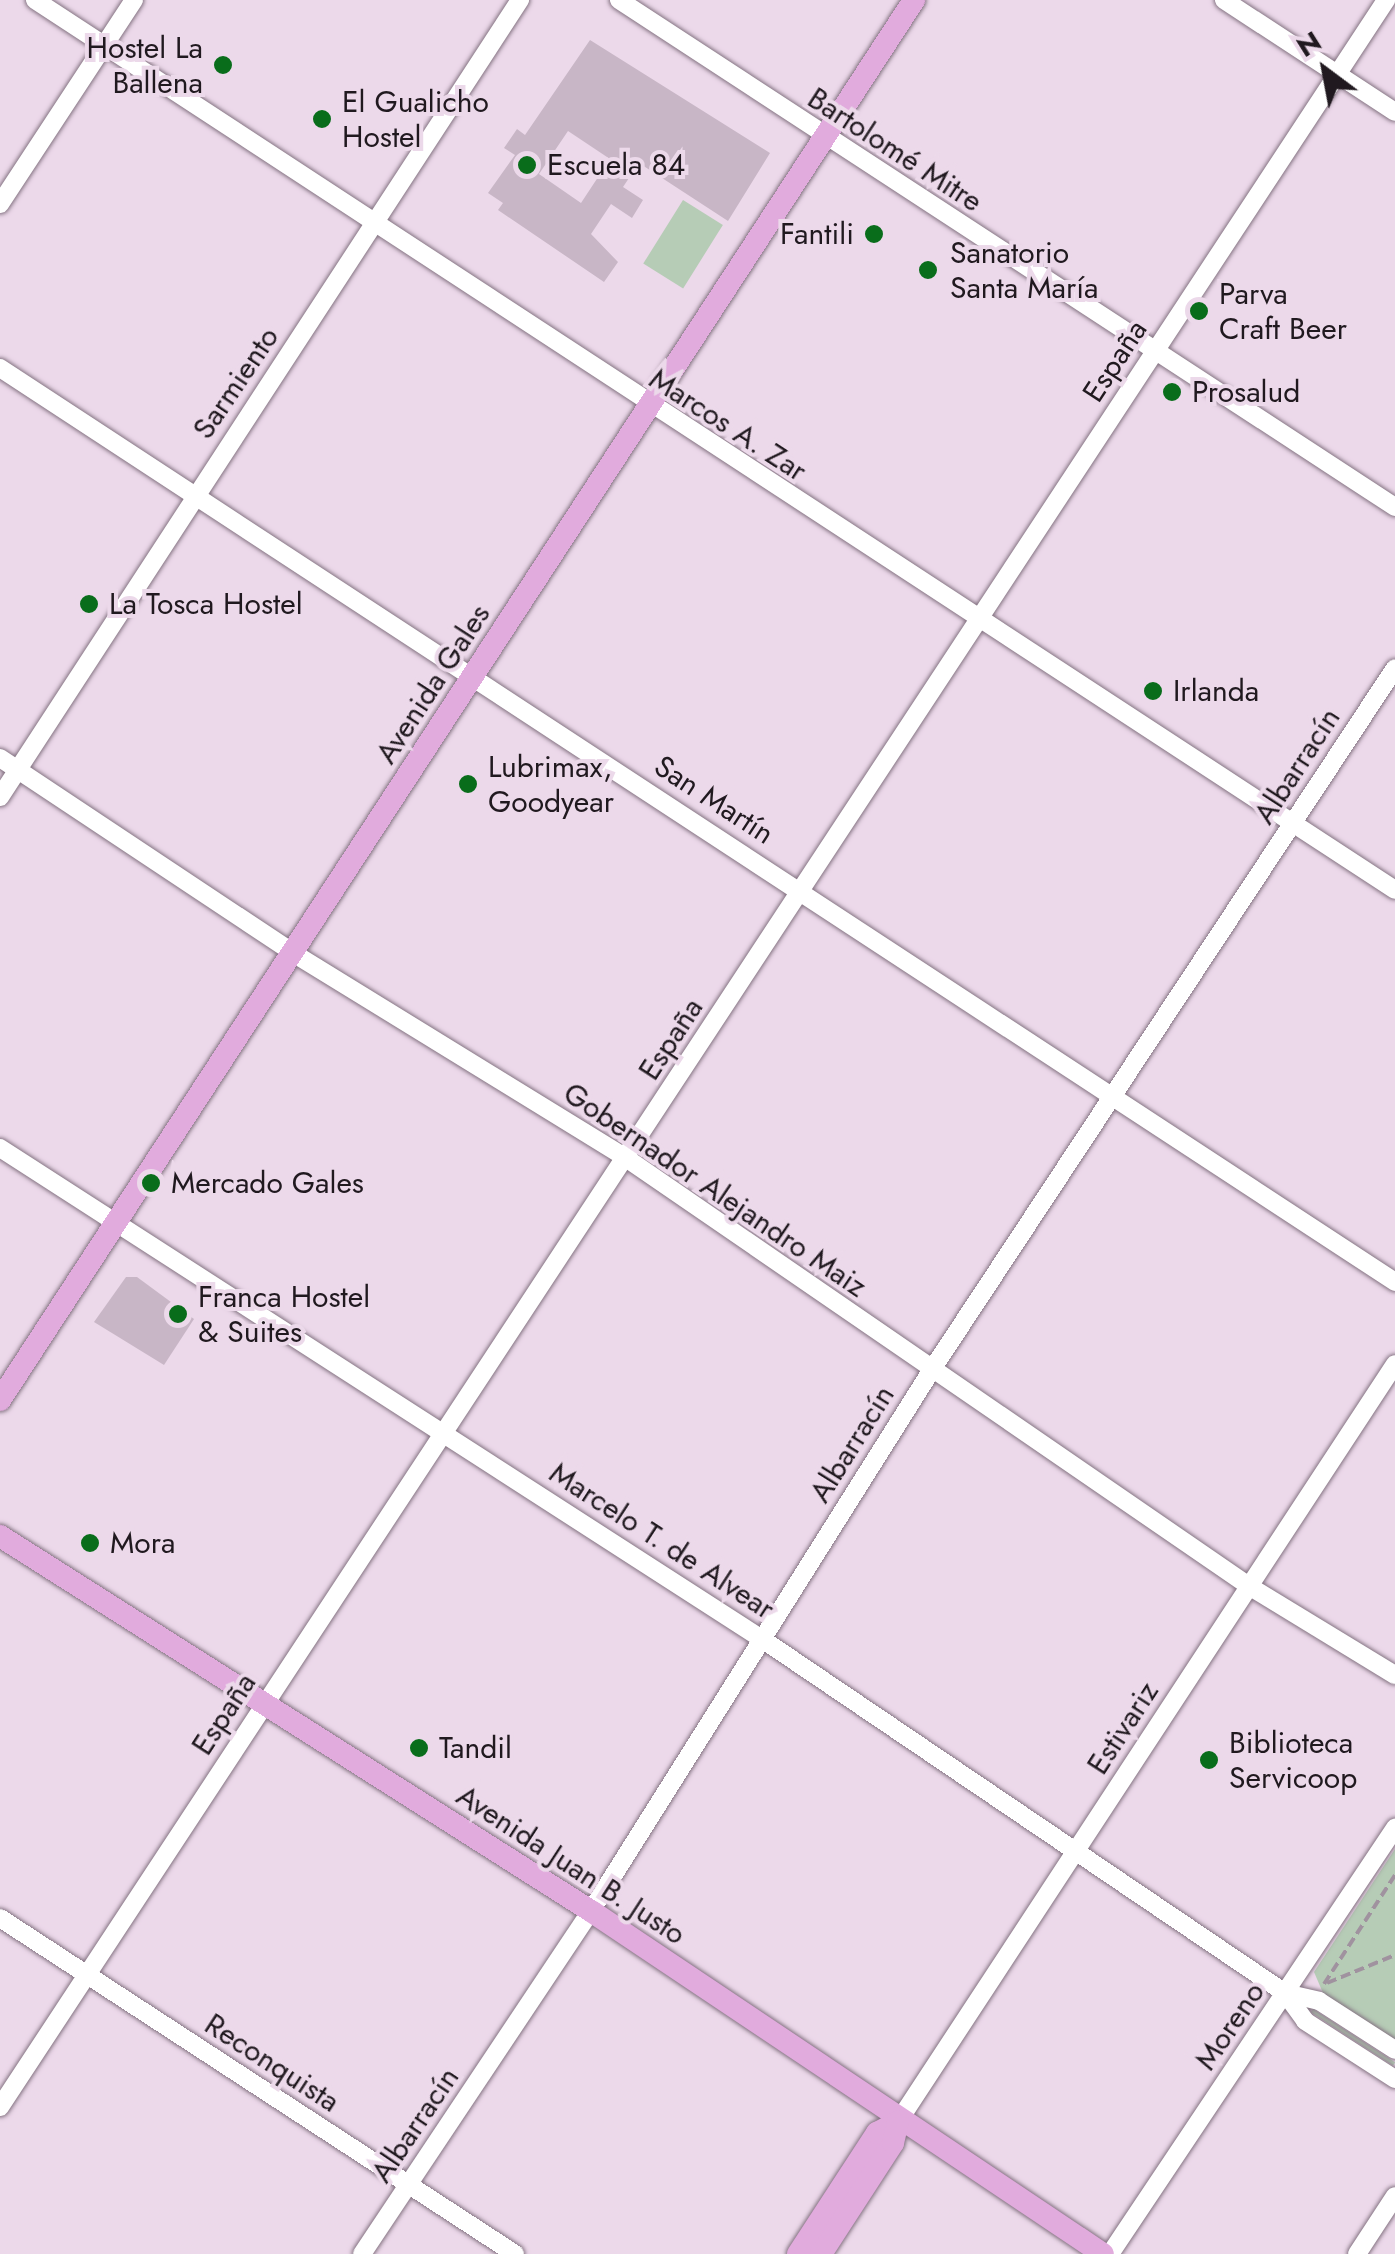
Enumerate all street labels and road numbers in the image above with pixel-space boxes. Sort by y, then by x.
street label: Bartolomé Mitre [801,80,989,220]
street label: España [1075,313,1155,409]
street label: Sarmiento [186,320,286,446]
street label: Marcos A. Zar [643,361,813,489]
street label: Avenida Gales [368,598,498,770]
street label: Albarracín [1246,701,1348,831]
street label: San Martín [647,748,781,852]
street label: España [631,991,711,1087]
street label: Gobernador Alejandro Maiz [557,1075,873,1305]
street label: Albarracín [802,1379,902,1509]
street label: Marcelo T. de Alvear [543,1455,781,1627]
street label: España [184,1666,264,1762]
street label: Estivariz [1080,1675,1166,1781]
street label: Avenida Juan B. Justo [450,1778,692,1952]
street label: Moreno [1188,1975,1272,2077]
street label: Reconquista [198,2006,346,2120]
street label: Albarracín [363,2061,467,2189]

